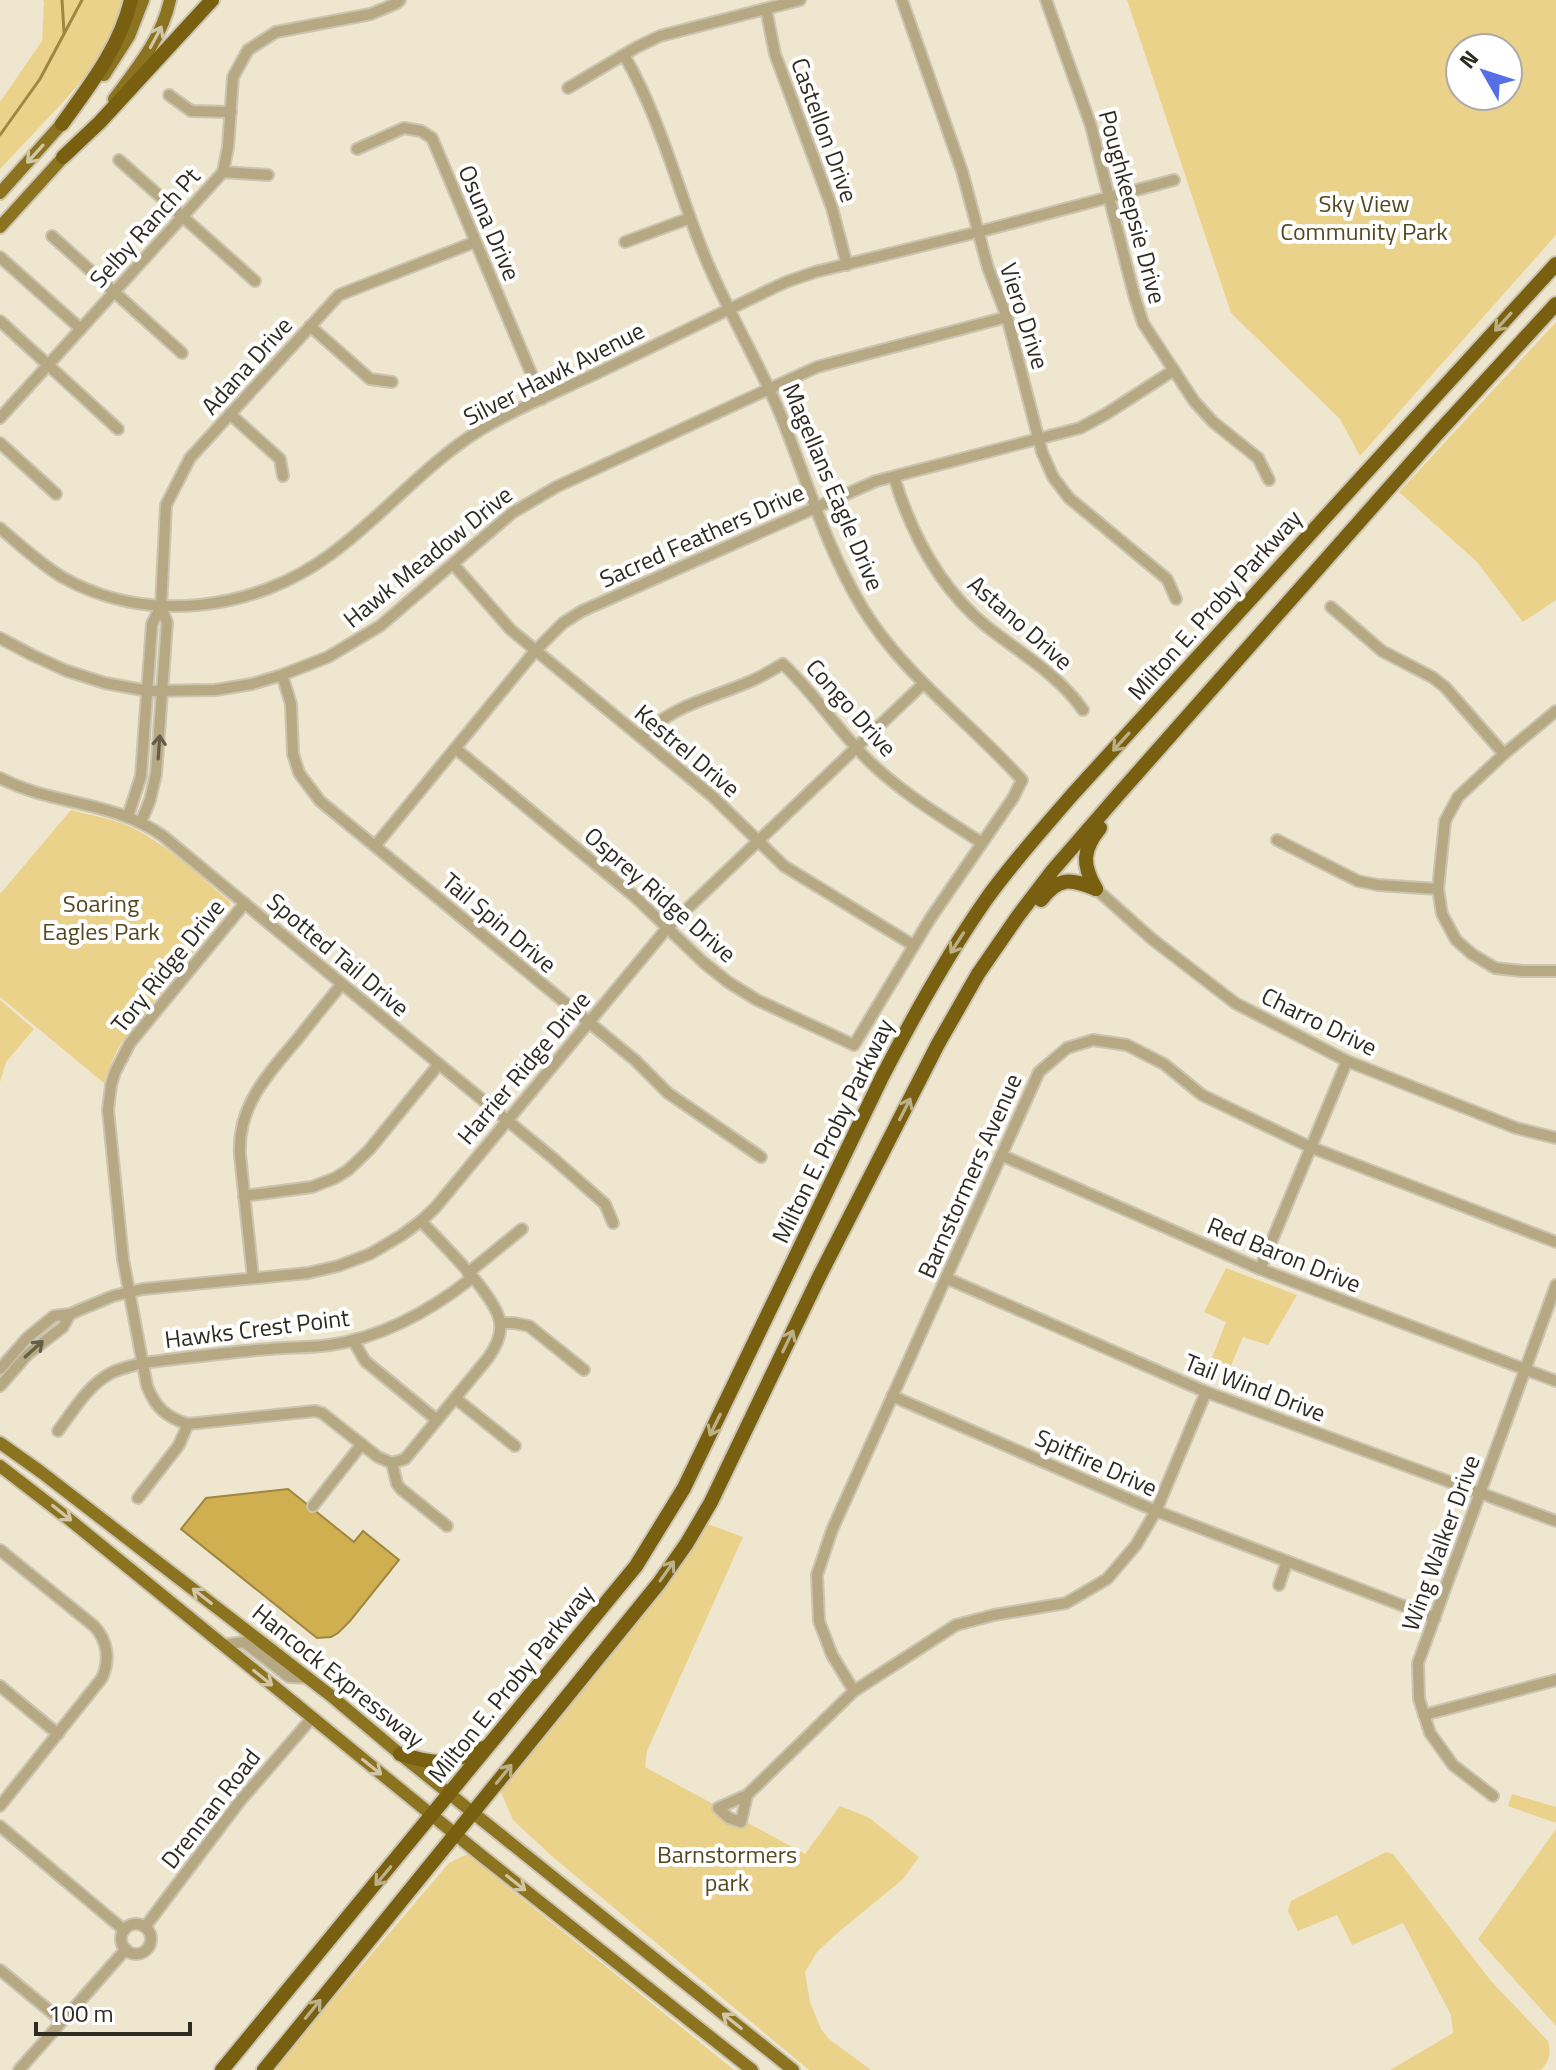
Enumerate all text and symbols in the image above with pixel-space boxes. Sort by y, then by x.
one-way arrow [148,26,164,49]
north arrow [1444,32,1524,112]
text: N [1450,43,1486,76]
street label: Castellon Drive [782,52,868,207]
street label: Poughkeepsie Drive [1090,106,1176,308]
one-way arrow [26,143,44,163]
street label: Selby Ranch Pt [80,159,209,295]
street label: Osuna Drive [449,159,530,286]
park label: Sky View Community Park [1280,185,1448,249]
street label: Viero Drive [991,258,1059,373]
street label: Adana Drive [192,308,300,423]
one-way arrow [1495,311,1513,331]
street label: Silver Hawk Avenue [457,312,650,434]
street label: Magellans Eagle Drive [774,377,894,596]
street label: Sacred Feathers Drive [593,474,810,596]
street label: Hawk Meadow Drive [335,477,520,636]
street label: Milton E. Proby Parkway [1119,501,1310,708]
street label: Astano Drive [960,566,1081,678]
street label: Congo Drive [798,650,906,764]
street label: Kestrel Drive [627,695,748,805]
one-way arrow [1112,731,1130,751]
one-way arrow [151,734,166,761]
street label: Osprey Ridge Drive [577,818,745,971]
street label: Tail Spin Drive [434,863,565,981]
street label: Spotted Tail Drive [260,884,418,1025]
park label: Soaring Eagles Park [42,885,160,949]
street label: Tory Ridge Drive [102,891,233,1040]
one-way arrow [949,932,966,954]
street label: Charro Drive [1255,978,1383,1065]
street label: Harrier Ridge Drive [448,983,598,1152]
street label: Milton E. Proby Parkway [762,1012,902,1249]
street label: Barnstormers Avenue [908,1068,1030,1284]
one-way arrow [897,1098,913,1121]
street label: Red Baron Drive [1202,1207,1367,1301]
street label: Hawks Crest Point [162,1299,352,1357]
one-way arrow [781,1330,796,1354]
one-way arrow [24,1340,44,1358]
street label: Tail Wind Drive [1180,1344,1331,1430]
one-way arrow [707,1413,722,1437]
street label: Spitfire Drive [1029,1419,1163,1505]
street label: Wing Walker Drive [1392,1450,1489,1636]
one-way arrow [51,1505,72,1522]
one-way arrow [659,1561,675,1583]
street label: Milton E. Proby Parkway [419,1576,602,1790]
one-way arrow [192,1587,213,1604]
street label: Hancock Expressway [245,1594,433,1756]
one-way arrow [252,1669,273,1687]
street label: Drennan Road [152,1741,269,1876]
one-way arrow [362,1758,382,1776]
one-way arrow [495,1764,513,1784]
park label: Barnstormers park [657,1836,797,1900]
one-way arrow [374,1865,392,1885]
one-way arrow [505,1875,526,1892]
scale bar [36,1986,190,2036]
text: 100 m [48,1995,114,2031]
one-way arrow [304,1999,322,2020]
one-way arrow [722,2012,743,2030]

